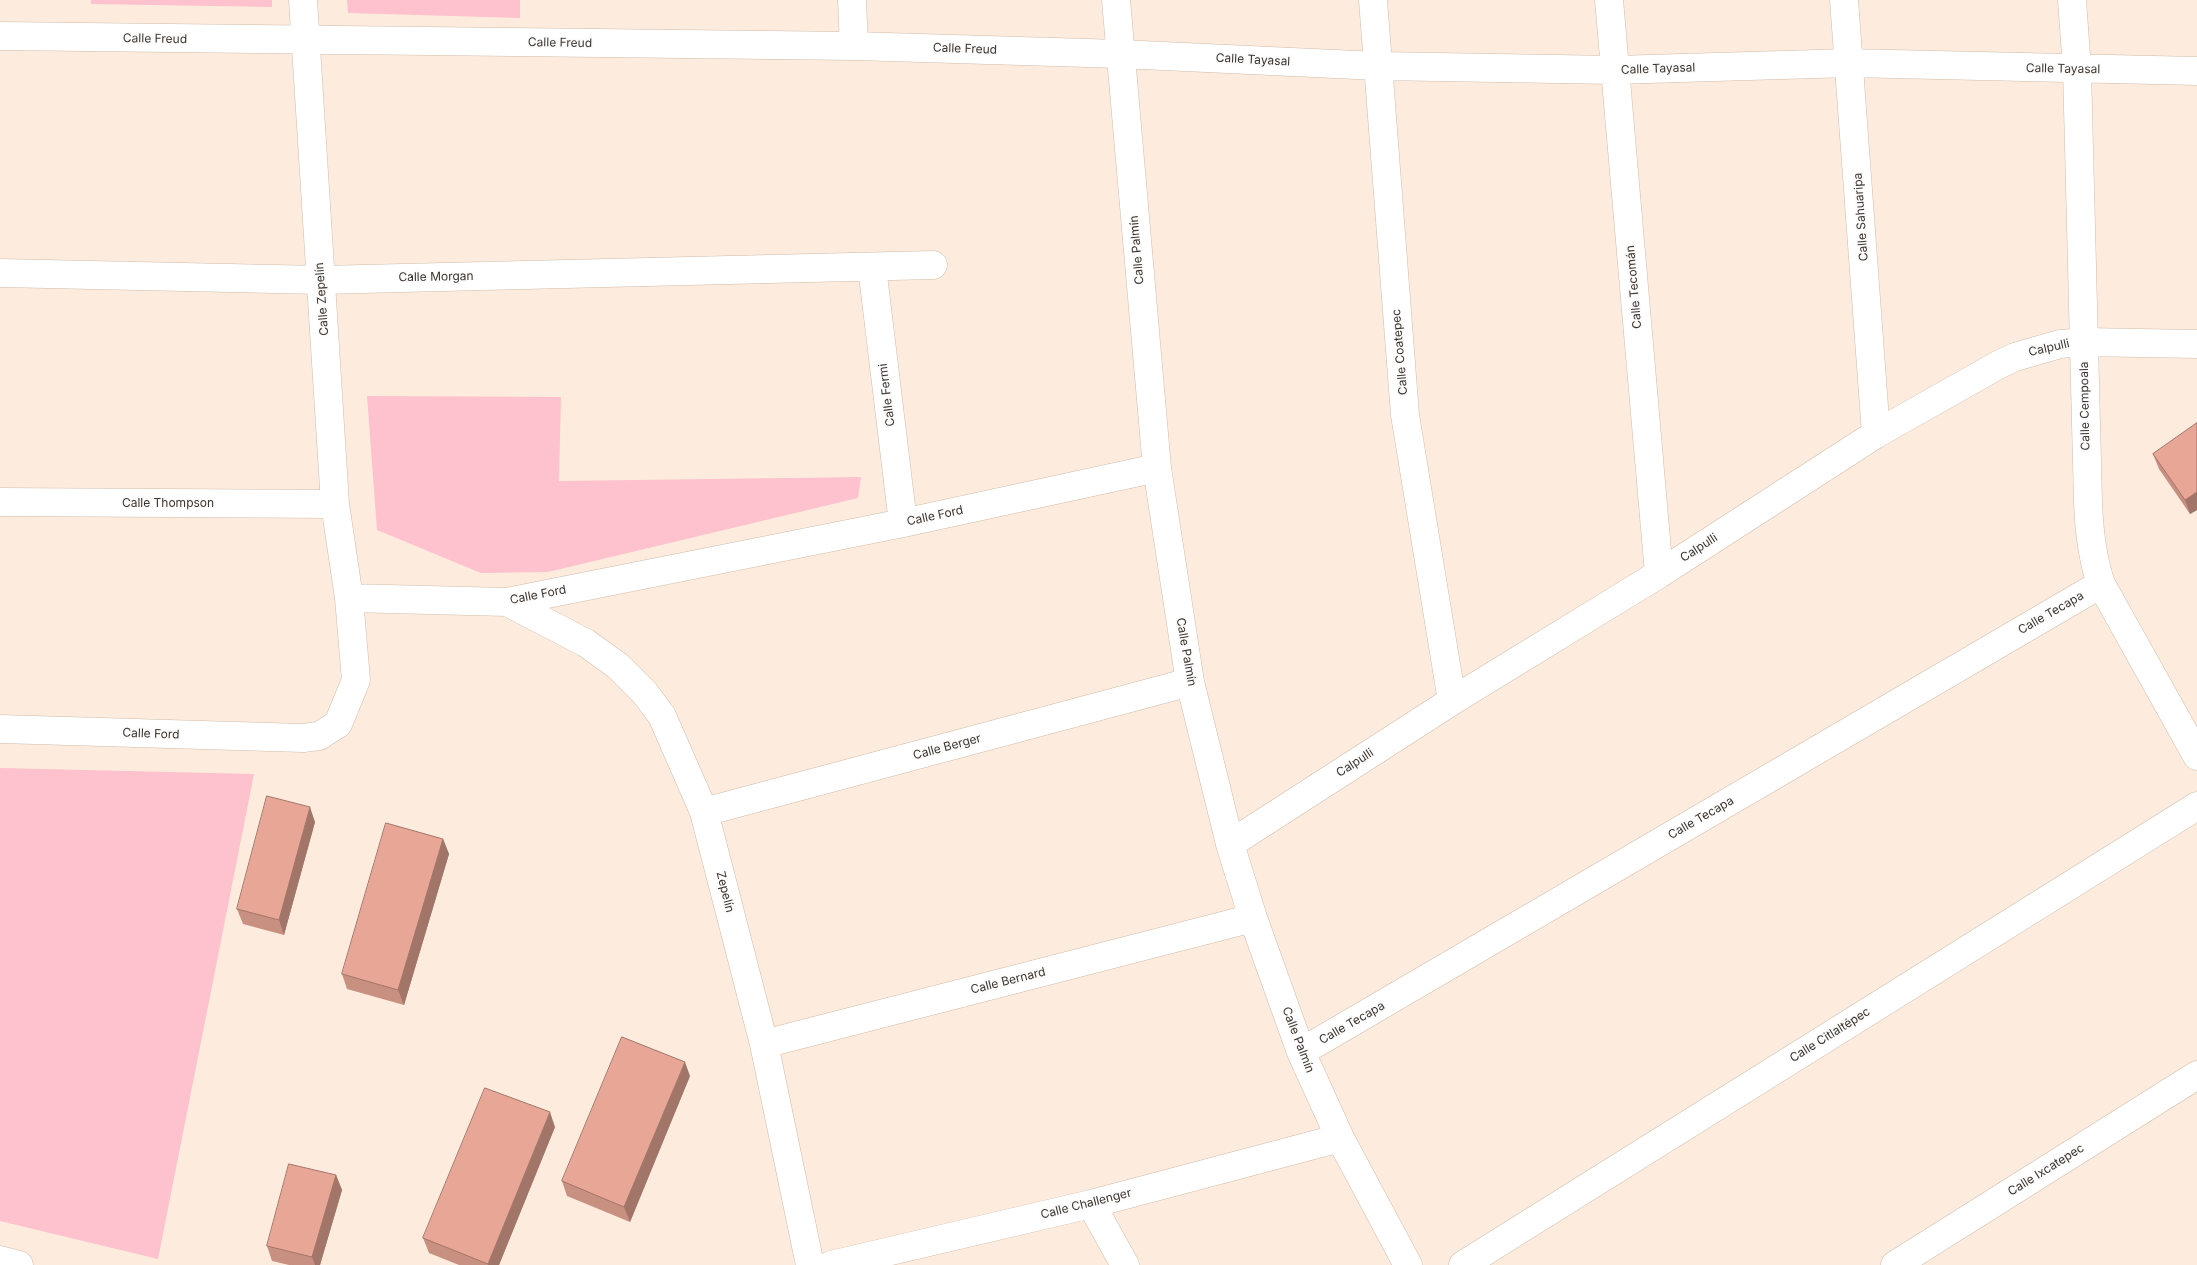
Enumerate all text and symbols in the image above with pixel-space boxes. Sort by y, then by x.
street label: Calle Freud [123,31,187,47]
street label: Calle Freud [528,35,592,51]
street label: Calle Freud [933,41,997,57]
street label: Calle Tayasal [1215,51,1291,69]
street label: Calle Tayasal [1621,61,1695,77]
street label: Calle Tayasal [2026,61,2100,77]
street label: Calle Sahuaripa [1851,172,1871,262]
street label: Calle Palmín [1127,215,1147,285]
street label: Calle Tecomán [1623,245,1645,329]
street label: Calle Zepelín [312,262,332,336]
street label: Calle Morgan [398,269,474,285]
street label: Calle Coatepec [1389,308,1411,396]
street label: Calpulli [2027,336,2071,360]
street label: Calle Cempoala [2077,361,2093,451]
street label: Calle Fermi [876,363,898,427]
street label: Calle Thompson [122,496,214,510]
street label: Calle Ford [906,503,964,529]
street label: Calpulli [1678,531,1720,565]
street label: Calle Ford [509,582,567,608]
street label: Calle Tecapa [2016,588,2086,638]
street label: Calle Palmín [1173,617,1199,687]
street label: Calle Ford [122,726,180,742]
street label: Calle Berger [911,731,983,763]
street label: Calpulli [1334,746,1376,780]
street label: Calle Tecapa [1666,793,1736,843]
street label: Zepelín [713,870,737,914]
street label: Calle Bernard [969,965,1047,997]
street label: Calle Tecapa [1317,998,1387,1048]
street label: Calle Palmín [1279,1005,1317,1075]
street label: Calle Citlaltépec [1787,1005,1873,1065]
street label: Calle Ixcatepec [2005,1141,2087,1199]
street label: Calle Challenger [1039,1186,1133,1222]

